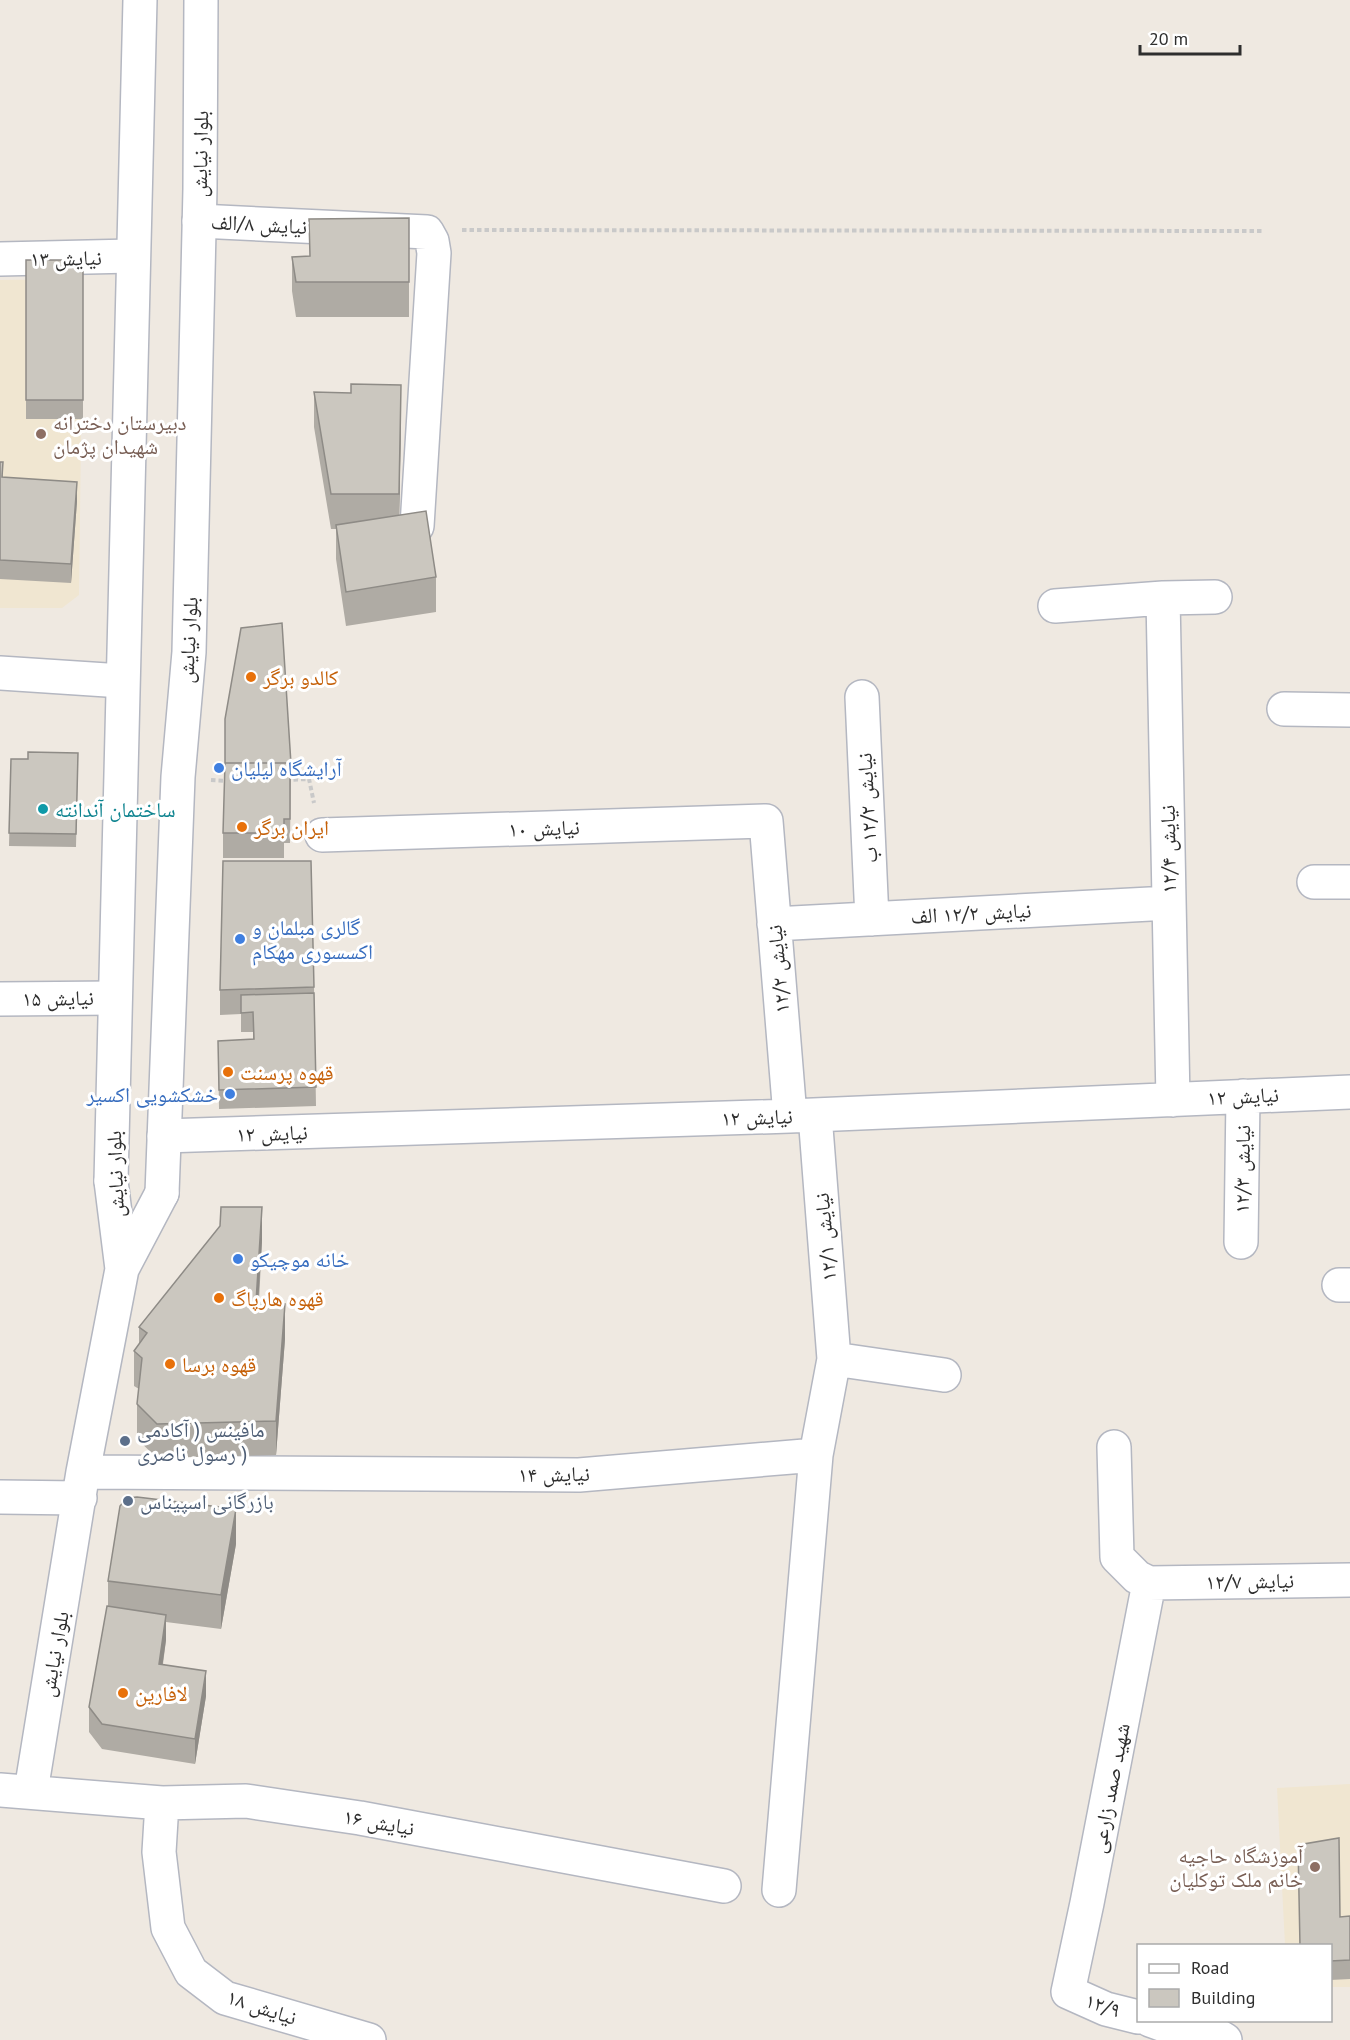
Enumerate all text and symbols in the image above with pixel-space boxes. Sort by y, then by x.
scale bar [1140,18,1240,56]
text: 20 m [1149,27,1188,50]
street label: بلوار نیایش [186,110,214,198]
street label: نیایش ۸/الف [210,208,308,240]
street label: نیایش ۱۳ [30,244,102,272]
place label: دبیرستان دخترانه شهیدان پژمان [53,409,186,460]
marker: دبیرستان دخترانه شهیدان پژمان [34,427,48,441]
street label: بلوار نیایش [172,596,204,684]
place label: کالدو برگر [262,664,339,691]
marker: کالدو برگر [244,670,258,684]
street label: نیایش ۱۲/۲ ب [851,752,883,864]
place label: آرایشگاه لیلیان [231,755,342,782]
marker: آرایشگاه لیلیان [212,761,226,775]
place label: ساختمان آندانته [55,796,176,823]
marker: ساختمان آندانته [36,802,50,816]
street label: ۱۲/۴ نیایش [1154,804,1182,894]
street label: نیایش ۱۰ [508,813,580,843]
place label: ایران برگر [253,814,329,841]
marker: ایران برگر [235,820,249,834]
street label: نیایش ۱۲/۲ الف [910,896,1032,930]
place label: گالری مبلمان و اکسسوری مهکام [252,914,373,966]
street label: ۱۲/۲ نیایش [761,924,795,1014]
marker: گالری مبلمان و اکسسوری مهکام [233,932,247,946]
street label: ۱۵ نیایش [22,984,94,1012]
place label: قهوه پرسنت [240,1059,334,1086]
marker: قهوه پرسنت [221,1065,235,1079]
place label: خشکشویی اکسیر [85,1081,218,1108]
street label: نیایش ۱۲ [1206,1081,1280,1111]
marker: خشکشویی اکسیر [223,1087,237,1101]
street label: نیایش ۱۲ [721,1102,793,1132]
street label: نیایش ۱۲ [236,1118,308,1148]
street label: ۱۲/۳ نیایش [1228,1124,1256,1214]
street label: بلوار نیایش [100,1130,130,1218]
street label: ۱۲/۱ نیایش [808,1192,842,1282]
place label: خانه موچیکو [250,1246,349,1273]
marker: خانه موچیکو [231,1252,245,1266]
place label: قهوه هارپاگ [231,1285,324,1312]
marker: قهوه هارپاگ [212,1291,226,1305]
place label: قهوه برسا [182,1351,256,1378]
marker: قهوه برسا [163,1357,177,1371]
place label: مافینس ( آکادمی رسول ناصری ) [137,1416,265,1467]
marker: مافینس ( آکادمی رسول ناصری ) [118,1434,132,1448]
street label: نیایش ۱۴ [518,1460,590,1488]
place label: بازرگانی اسپیناس [140,1488,274,1515]
marker: بازرگانی اسپیناس [121,1494,135,1508]
street label: ۱۲/۷ نیایش [1205,1567,1295,1595]
street label: بلوار نیایش [33,1609,75,1699]
place label: لافارین [135,1680,188,1707]
marker: لافارین [116,1686,130,1700]
street label: شهید صمد زارعی [1084,1721,1136,1855]
street label: نیایش ۱۶ [341,1802,417,1842]
place label: آموزشگاه حاجیه خانم ملک توکلیان [1169,1842,1304,1894]
marker: آموزشگاه حاجیه خانم ملک توکلیان [1308,1860,1322,1874]
legend [1137,1944,1332,2022]
text: Road [1191,1956,1229,1979]
street label: نیایش ۱۸ [224,1983,300,2031]
street label: ۱۲/۹ [1082,1986,1124,2024]
text: Building [1191,1986,1255,2009]

